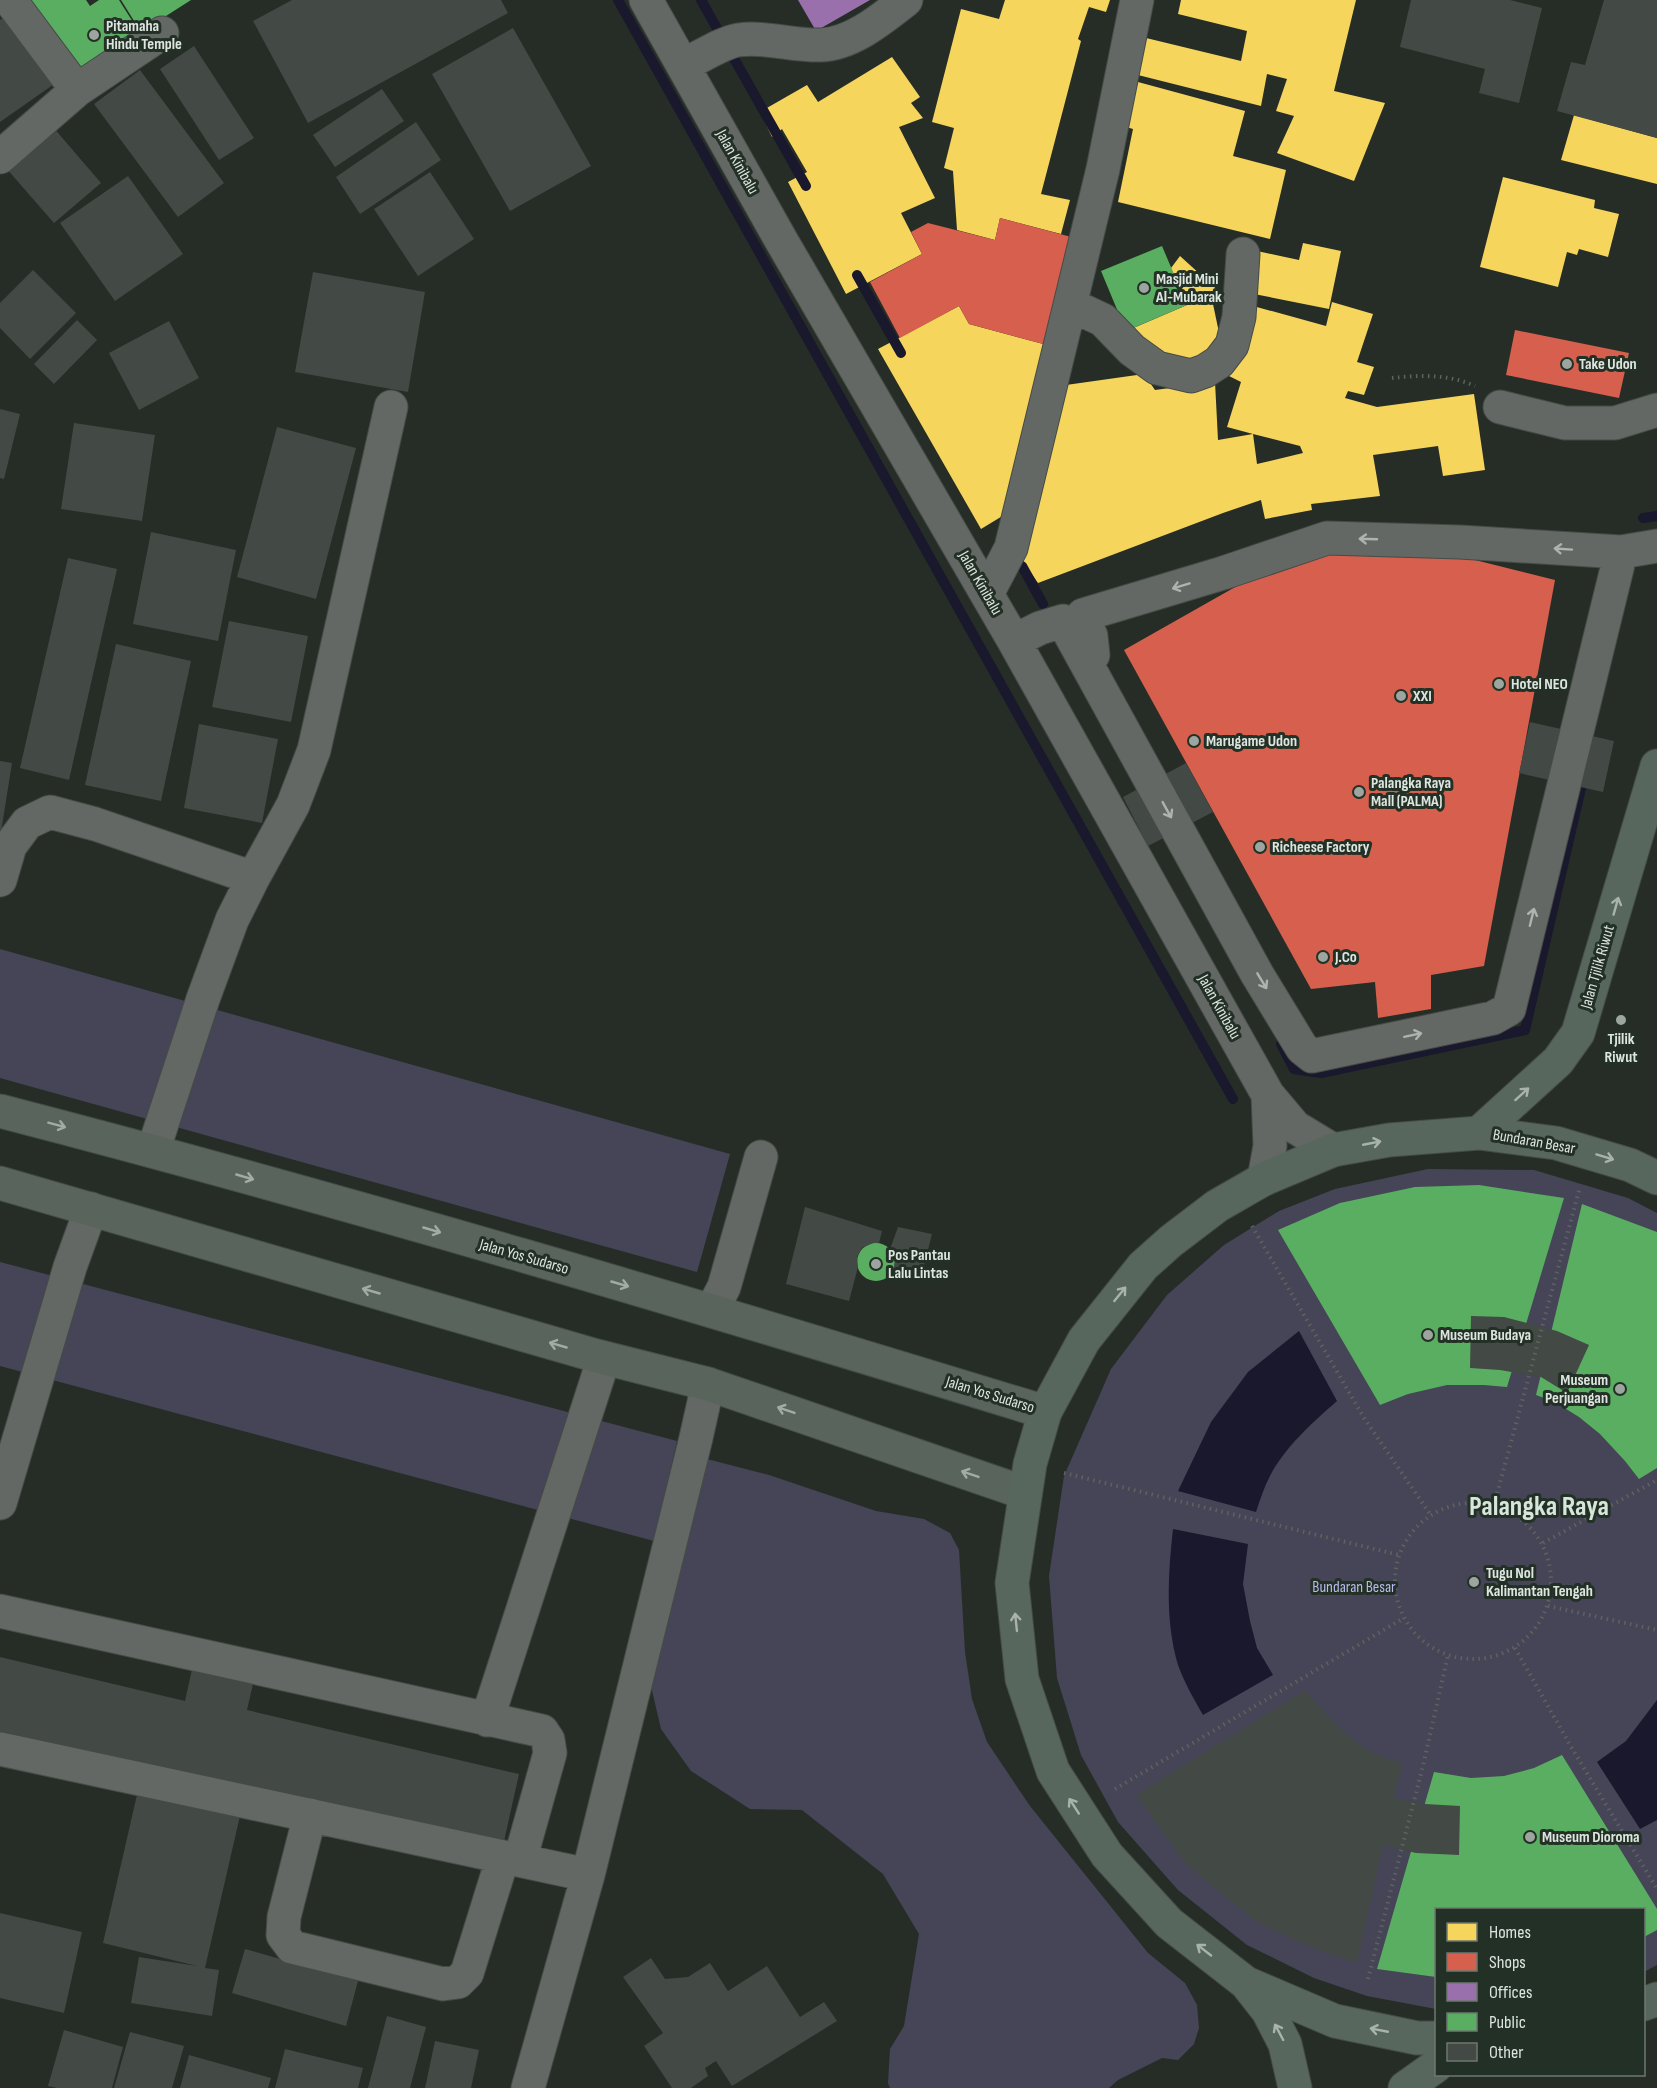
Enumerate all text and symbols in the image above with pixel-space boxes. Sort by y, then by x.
place label: Pitamaha Hindu Temple [106,17,182,54]
marker: Pitamaha Hindu Temple [87,28,101,42]
street label: Jalan Kinibalu [711,126,762,197]
place label: Masjid Mini Al-Mubarak [1155,270,1222,307]
marker: Masjid Mini Al-Mubarak [1137,281,1151,295]
place label: Take Udon [1579,355,1637,374]
marker: Take Udon [1560,357,1574,371]
one-way arrow [1359,534,1379,545]
one-way arrow [1554,543,1573,554]
street label: Jalan Kinibalu [954,547,1006,618]
one-way arrow [1172,581,1191,592]
place label: Hotel NEO [1511,675,1568,694]
marker: Hotel NEO [1492,677,1506,691]
place label: XXI [1412,687,1432,706]
marker: XXI [1394,689,1408,703]
place label: Marugame Udon [1206,732,1297,751]
marker: Marugame Udon [1187,734,1201,748]
place label: Palangka Raya Mall (PALMA) [1371,774,1451,811]
marker: Palangka Raya Mall (PALMA) [1352,785,1366,799]
one-way arrow [1162,801,1173,819]
place label: Richeese Factory [1272,838,1370,857]
marker: Richeese Factory [1253,840,1267,854]
one-way arrow [1611,897,1622,916]
one-way arrow [1527,908,1539,927]
street label: Jalan Tjilik Riwut [1577,923,1619,1012]
place label: J.Co [1334,948,1357,967]
marker: J.Co [1316,950,1330,964]
street label: Jalan Kinibalu [1193,971,1244,1042]
one-way arrow [1256,972,1268,989]
marker: Tjilik Riwut [1614,1013,1628,1027]
one-way arrow [1403,1029,1423,1040]
place label: Tjilik Riwut [1604,1030,1638,1067]
one-way arrow [1514,1087,1529,1101]
one-way arrow [47,1120,66,1132]
street label: Bundaran Besar [1491,1125,1577,1159]
one-way arrow [1361,1137,1381,1148]
one-way arrow [1595,1152,1614,1163]
one-way arrow [235,1172,254,1183]
one-way arrow [422,1225,441,1236]
street label: Jalan Yos Sudarso [476,1235,571,1279]
place label: Pos Pantau Lalu Lintas [888,1246,950,1283]
marker: Pos Pantau Lalu Lintas [869,1257,883,1271]
one-way arrow [610,1279,629,1290]
one-way arrow [362,1285,381,1296]
one-way arrow [1114,1286,1127,1302]
place label: Museum Budaya [1440,1326,1531,1345]
marker: Museum Budaya [1421,1328,1435,1342]
one-way arrow [549,1339,568,1350]
place label: Museum Perjuangan [1545,1371,1608,1408]
street label: Jalan Yos Sudarso [942,1372,1037,1418]
marker: Museum Perjuangan [1613,1382,1627,1396]
one-way arrow [777,1404,796,1415]
one-way arrow [961,1468,980,1479]
district label: Palangka Raya [1469,1490,1609,1523]
place label: Tugu Nol Kalimantan Tengah [1486,1564,1593,1601]
marker: Tugu Nol Kalimantan Tengah [1467,1575,1481,1589]
park label: Bundaran Besar [1312,1578,1396,1597]
one-way arrow [1010,1613,1021,1633]
one-way arrow [1068,1798,1080,1815]
place label: Museum Dioroma [1542,1828,1640,1847]
marker: Museum Dioroma [1523,1830,1537,1844]
legend [1435,1908,1645,2076]
text: Homes [1489,1922,1531,1943]
one-way arrow [1196,1944,1212,1956]
text: Shops [1489,1952,1526,1973]
text: Offices [1489,1982,1532,2003]
text: Public [1489,2012,1526,2033]
one-way arrow [1273,2024,1285,2041]
one-way arrow [1369,2024,1389,2035]
text: Other [1489,2042,1523,2063]

